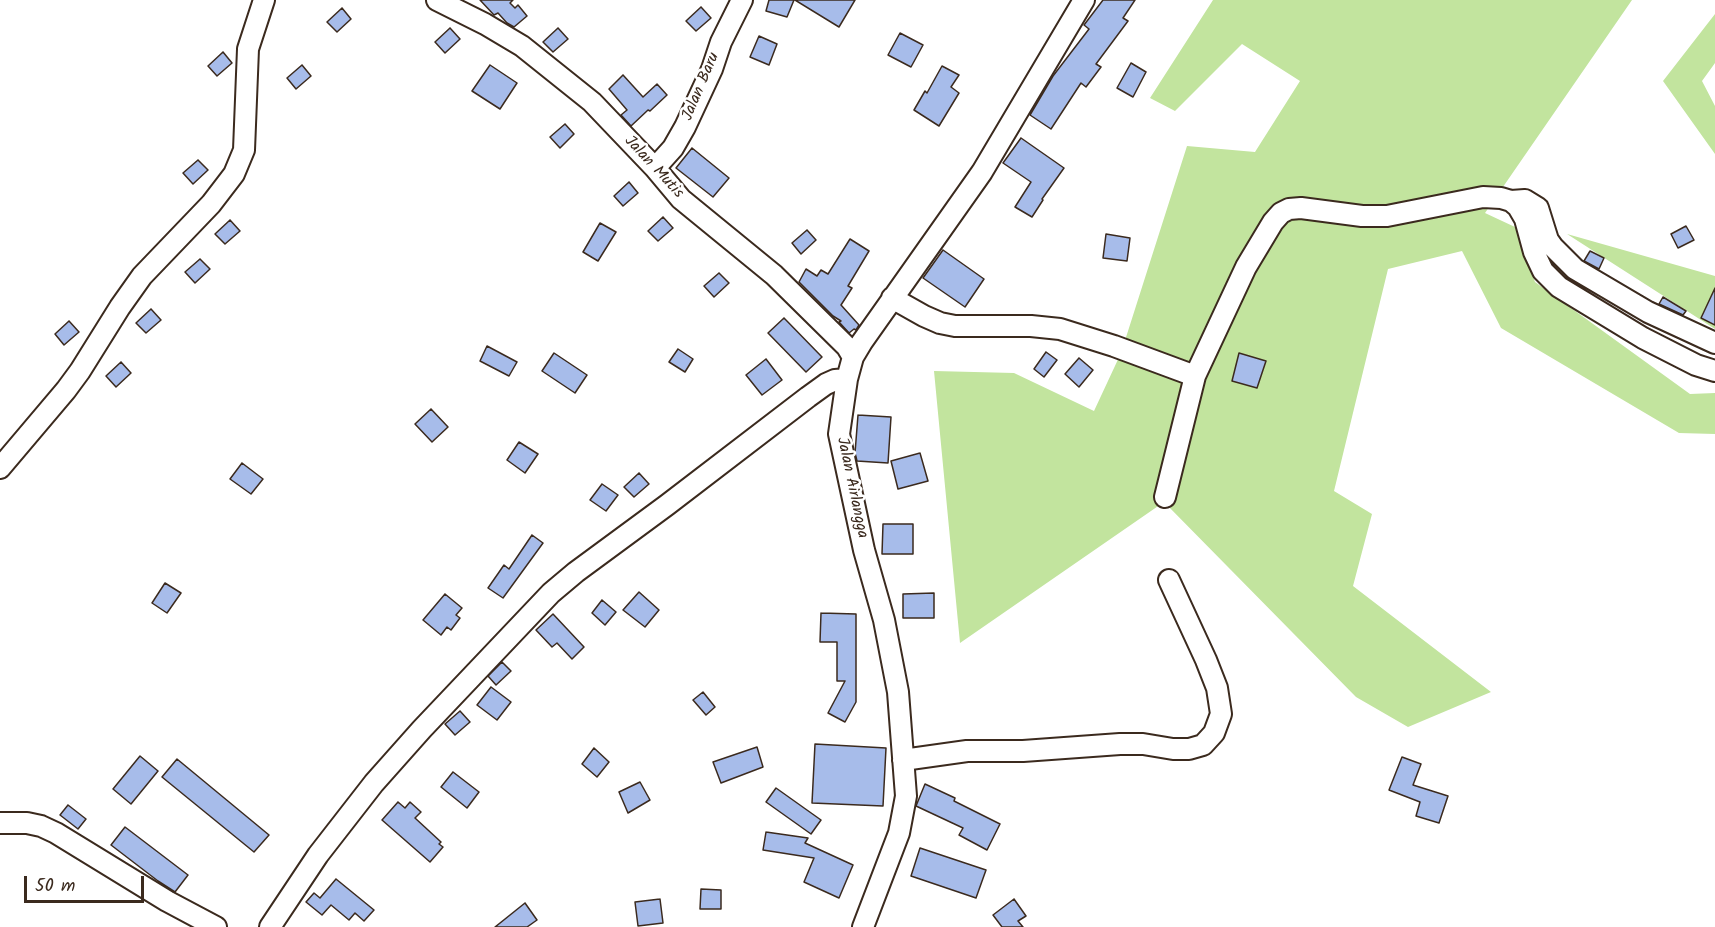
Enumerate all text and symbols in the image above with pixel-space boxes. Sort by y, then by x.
street label: Jalan Baru [679,50,725,124]
street label: Jalan Mutis [619,133,687,203]
street label: Jalan Airlangga [831,436,871,540]
scale bar [27,864,147,902]
text: 50 m [35,872,75,901]

